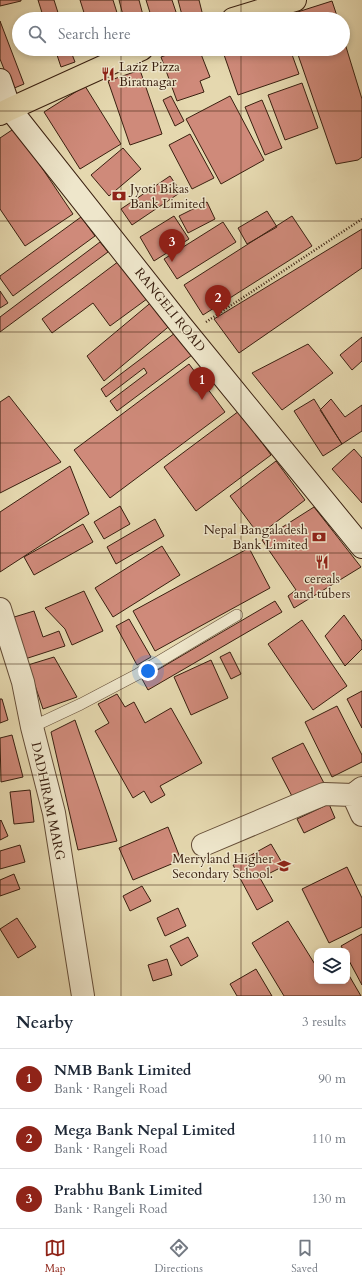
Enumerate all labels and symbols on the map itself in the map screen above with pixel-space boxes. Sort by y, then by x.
place label: Laziz Pizza Biratnagar [119,58,180,91]
restaurant icon: Laziz Pizza Biratnagar [100,66,116,82]
place label: Jyoti Bikas Bank Limited [128,180,205,213]
bank icon: Jyoti Bikas Bank Limited [111,188,127,204]
pin: 3 [159,229,185,262]
street label: RANGELI ROAD [130,264,210,356]
pin: 2 [205,285,231,318]
pin: 1 [189,367,215,400]
place label: Nepal Bangaladesh Bank Limited [204,521,308,554]
bank icon: Nepal Bangaladesh Bank Limited [311,529,327,545]
restaurant icon: cereals and tubers [314,554,330,570]
place label: cereals and tubers [294,570,350,603]
your location [138,661,158,681]
street label: DADHIRAM MARG [27,740,69,862]
place label: Merryland Higher Secondary School. [172,850,273,883]
school or university icon: Merryland Higher Secondary School. [276,858,292,874]

